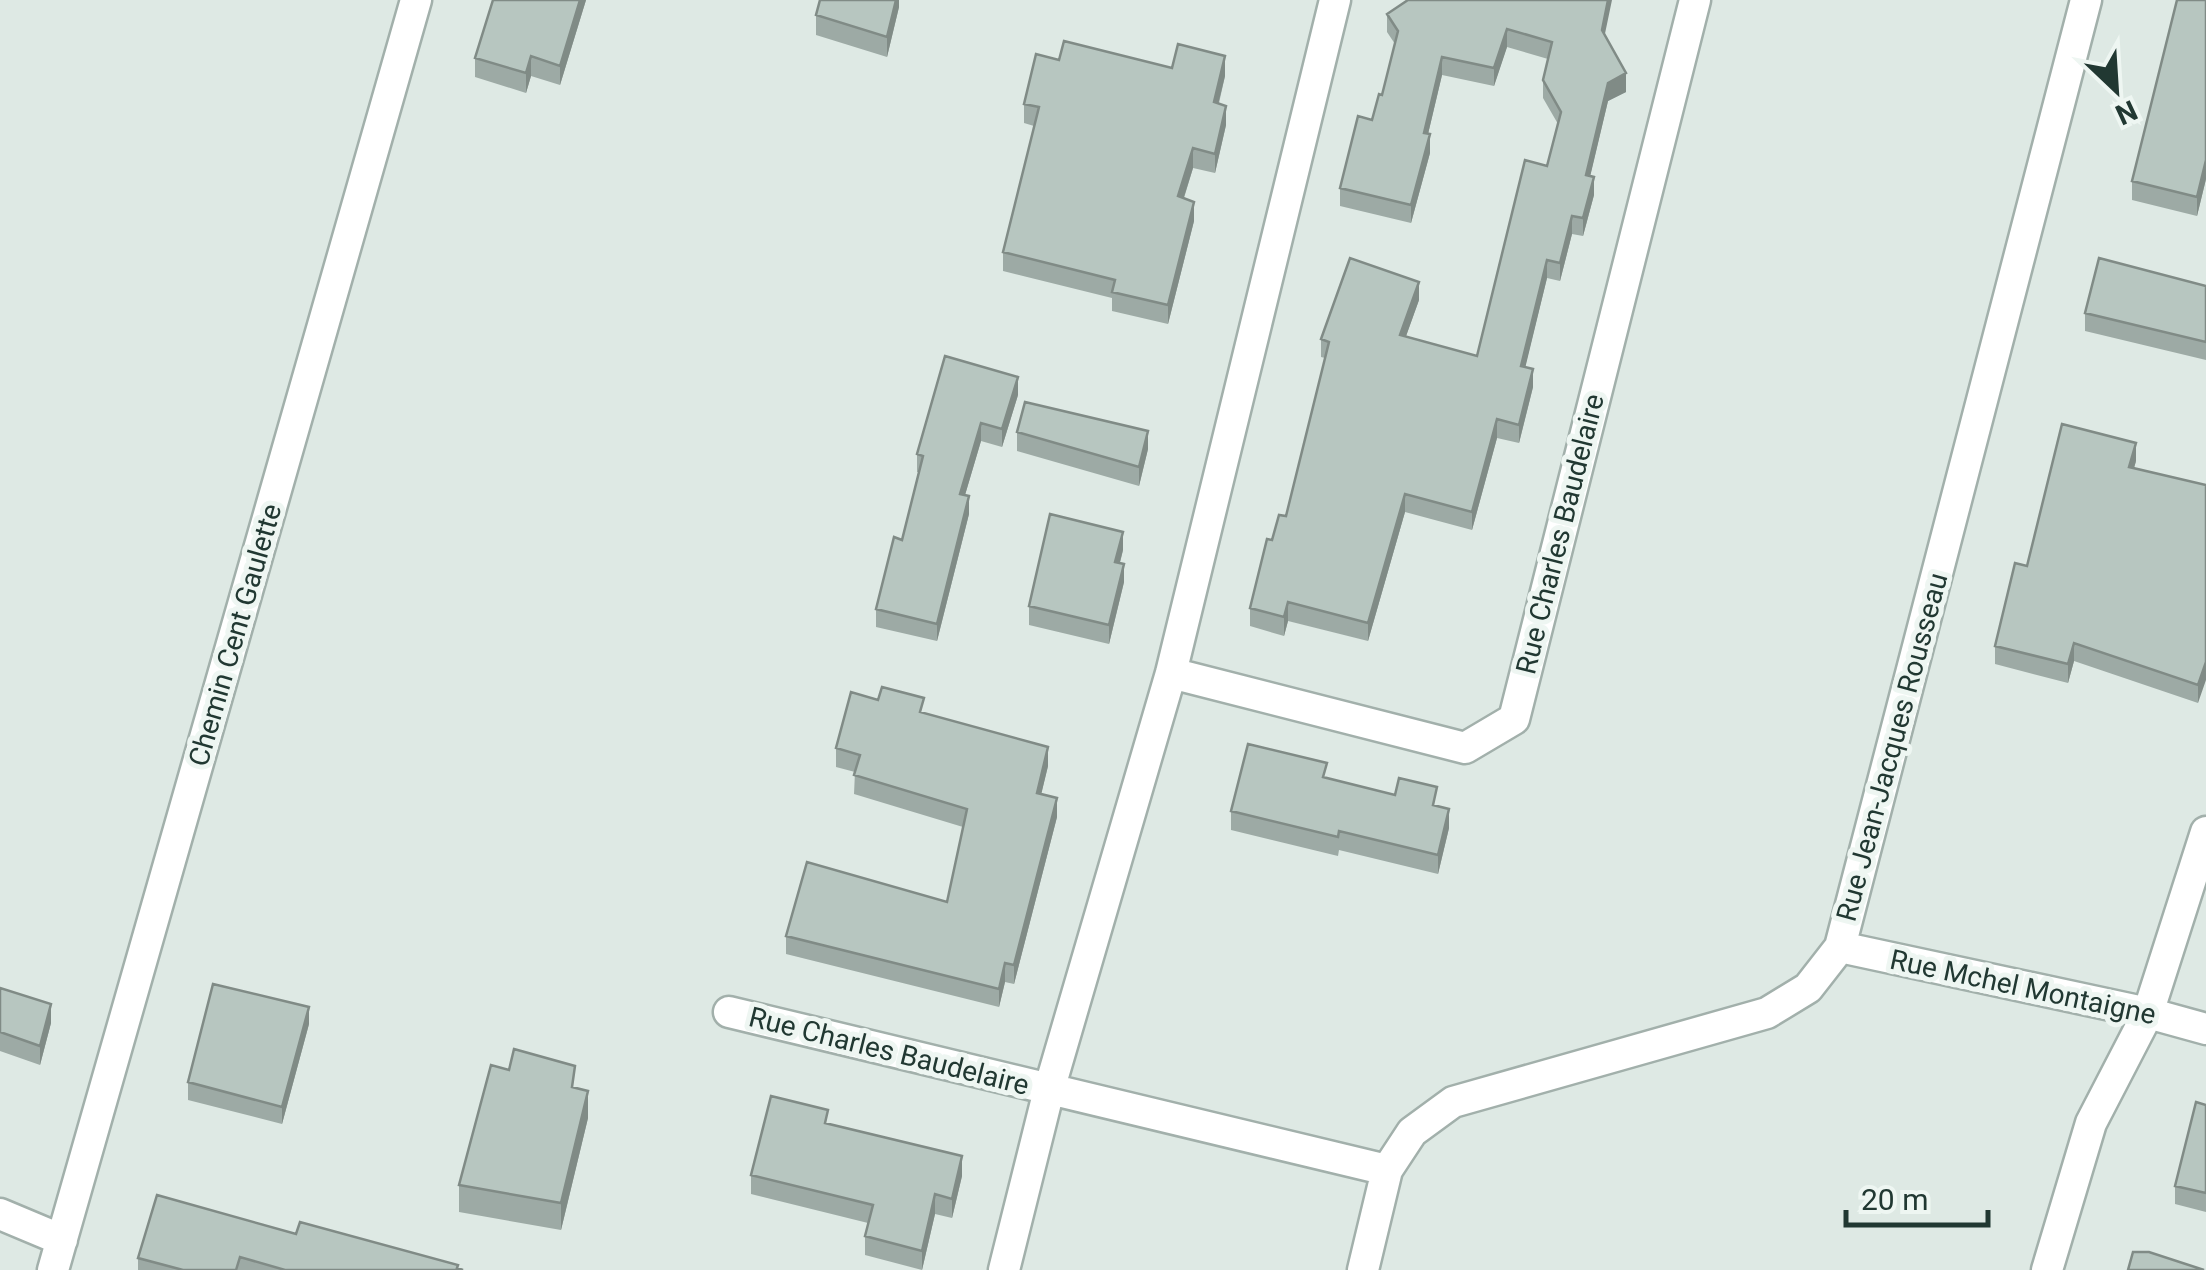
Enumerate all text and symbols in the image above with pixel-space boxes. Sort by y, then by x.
north arrow [2066,40,2166,140]
text: N [2110,93,2142,131]
street label: Rue Charles Baudelaire [1509,390,1611,678]
street label: Chemin Cent Gaulette [182,500,288,770]
street label: Rue Jean-Jacques Rousseau [1830,569,1954,925]
street label: Rue Mchel Montaigne [1887,943,2159,1031]
street label: Rue Charles Baudelaire [745,1000,1033,1102]
scale bar [1846,1165,1988,1227]
text: 20 m [1861,1182,1928,1217]

